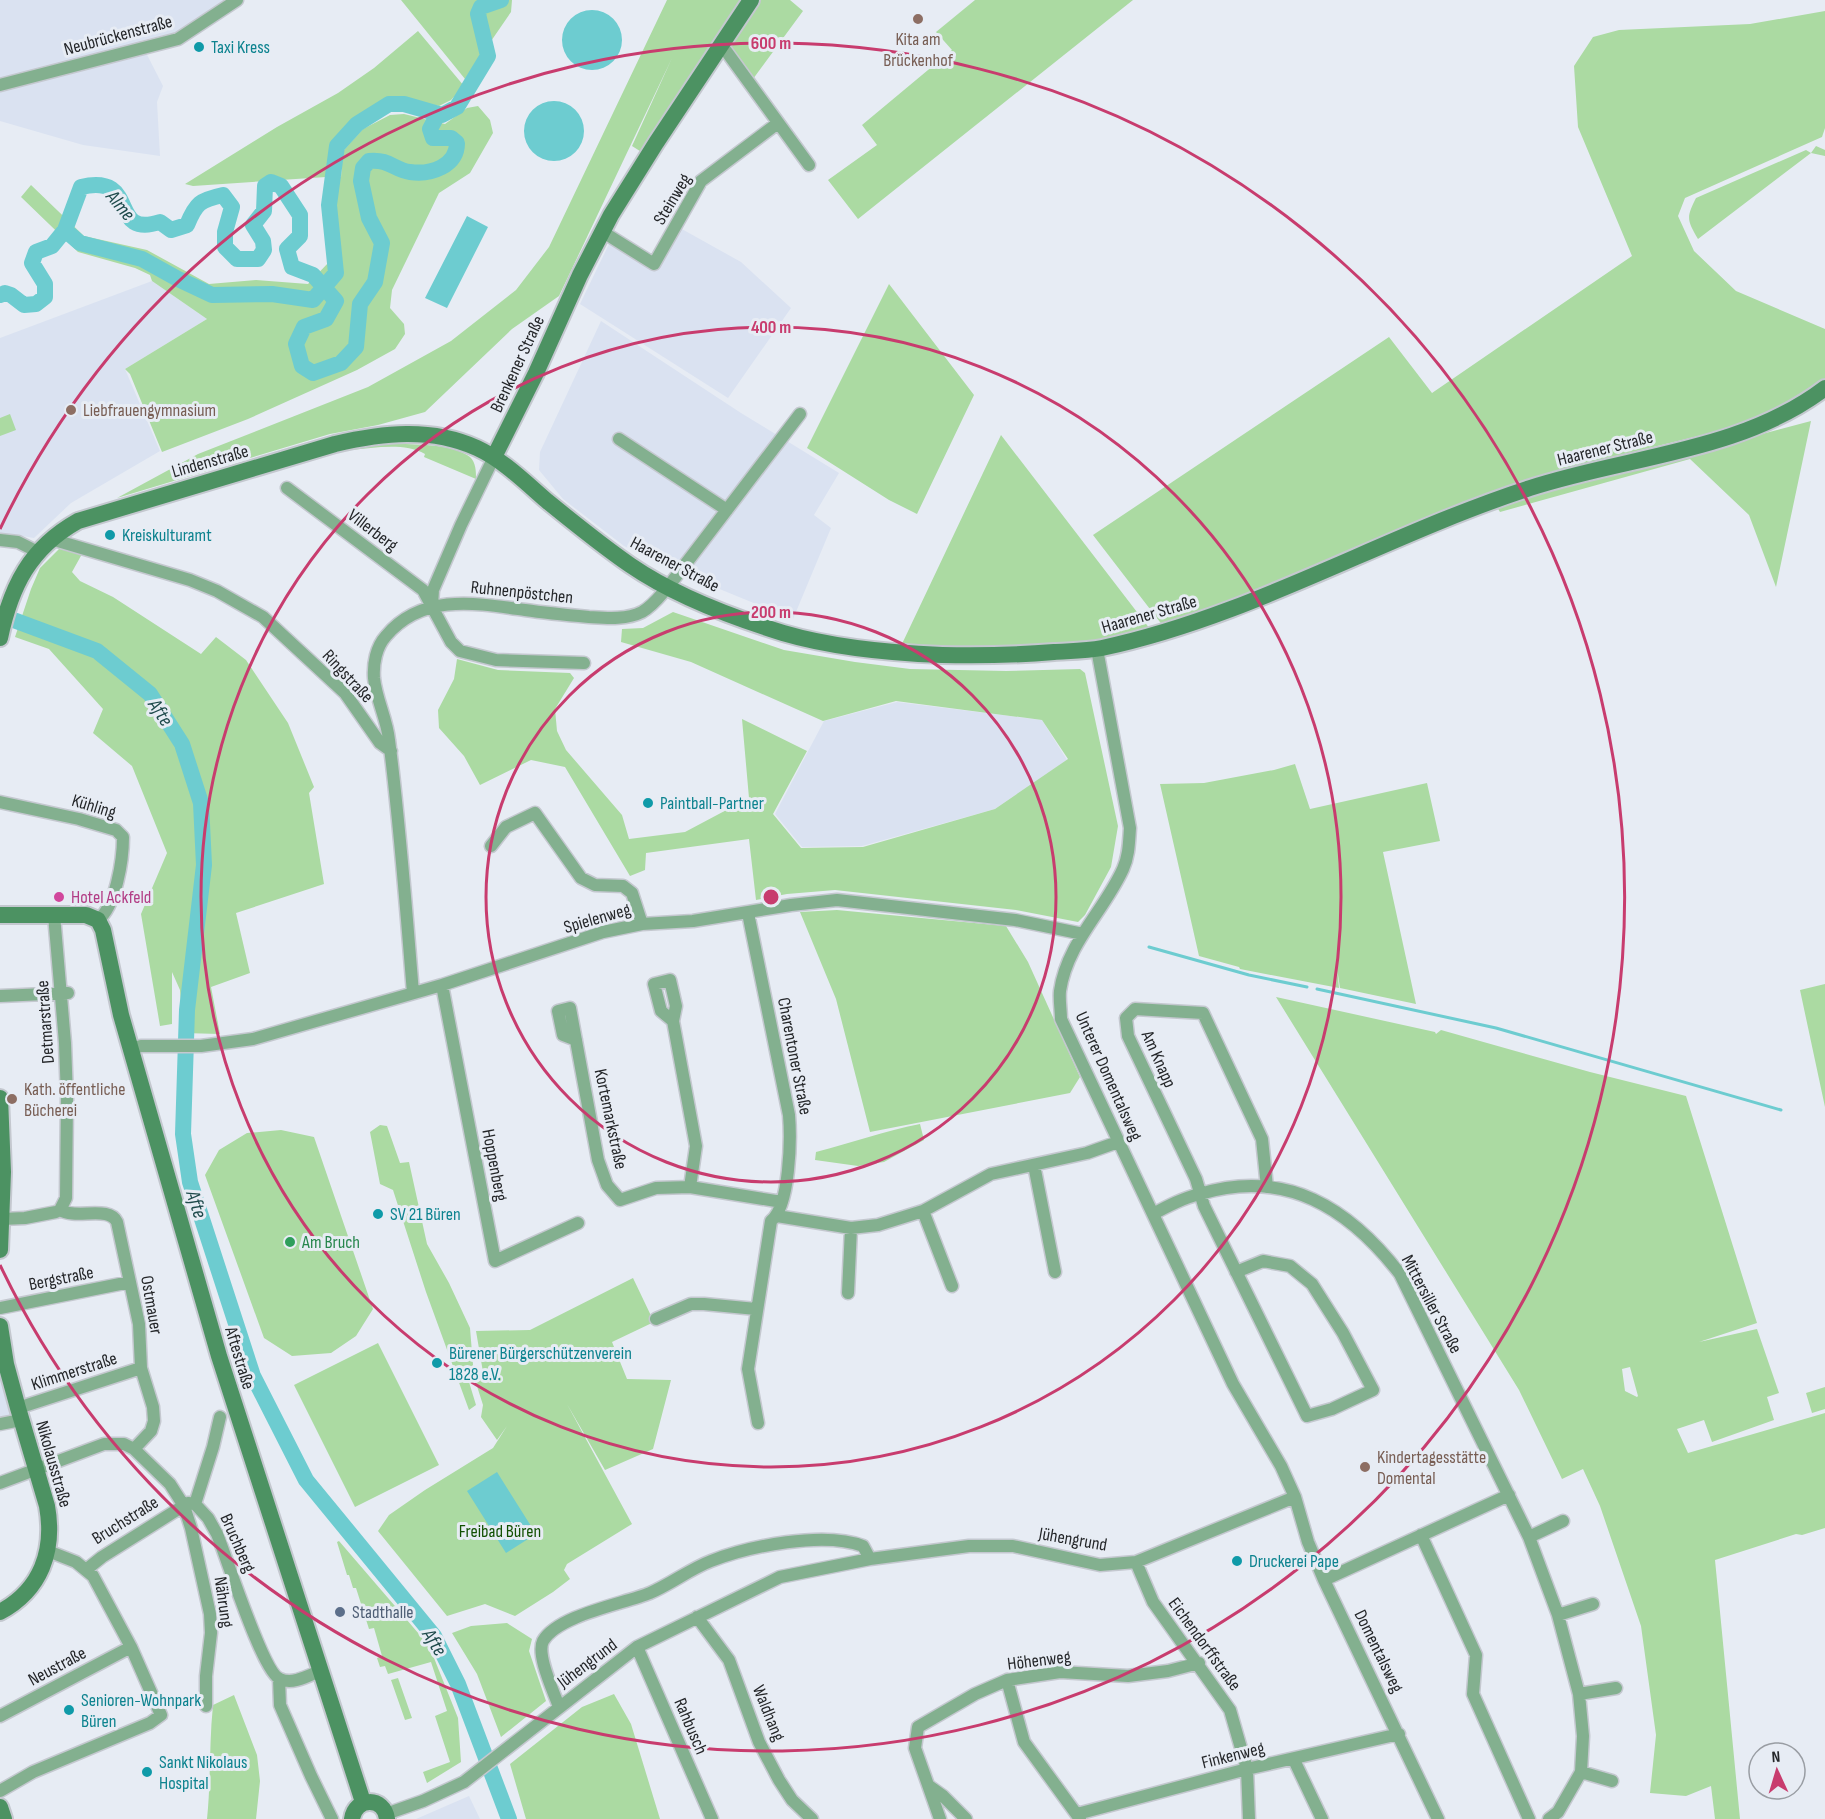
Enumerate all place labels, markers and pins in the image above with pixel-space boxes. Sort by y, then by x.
marker: Kita am Brückenhof [911,12,925,26]
place label: Kita am Brückenhof [883,29,954,71]
place label: Taxi Kress [211,37,270,58]
marker: Taxi Kress [192,40,206,54]
place label: Liebfrauengymnasium [83,400,216,421]
marker: Liebfrauengymnasium [64,403,78,417]
place label: Kreiskulturamt [122,525,212,546]
marker: Kreiskulturamt [103,528,117,542]
place label: Paintball-Partner [660,793,764,814]
marker: Paintball-Partner [641,796,655,810]
place label: Hotel Ackfeld [71,887,151,908]
centre of rings [761,887,781,907]
marker: Hotel Ackfeld [52,890,66,904]
place label: Kath. öffentliche Bücherei [24,1079,126,1121]
marker: Kath. öffentliche Bücherei [5,1092,19,1106]
place label: SV 21 Büren [390,1204,461,1225]
marker: SV 21 Büren [371,1207,385,1221]
place label: Am Bruch [301,1232,360,1253]
marker: Am Bruch [283,1235,297,1249]
place label: Bürener Bürgerschützenverein 1828 e.V. [449,1343,632,1385]
marker: Bürener Bürgerschützenverein 1828 e.V. [430,1356,444,1370]
place label: Kindertagesstätte Domental [1377,1447,1486,1489]
marker: Kindertagesstätte Domental [1358,1460,1372,1474]
place label: Druckerei Pape [1249,1551,1339,1572]
marker: Druckerei Pape [1230,1554,1244,1568]
place label: Stadthalle [352,1602,414,1623]
marker: Stadthalle [333,1605,347,1619]
place label: Senioren-Wohnpark Büren [81,1690,201,1732]
marker: Senioren-Wohnpark Büren [62,1703,76,1717]
place label: Sankt Nikolaus Hospital [159,1752,247,1794]
marker: Sankt Nikolaus Hospital [140,1765,154,1779]

